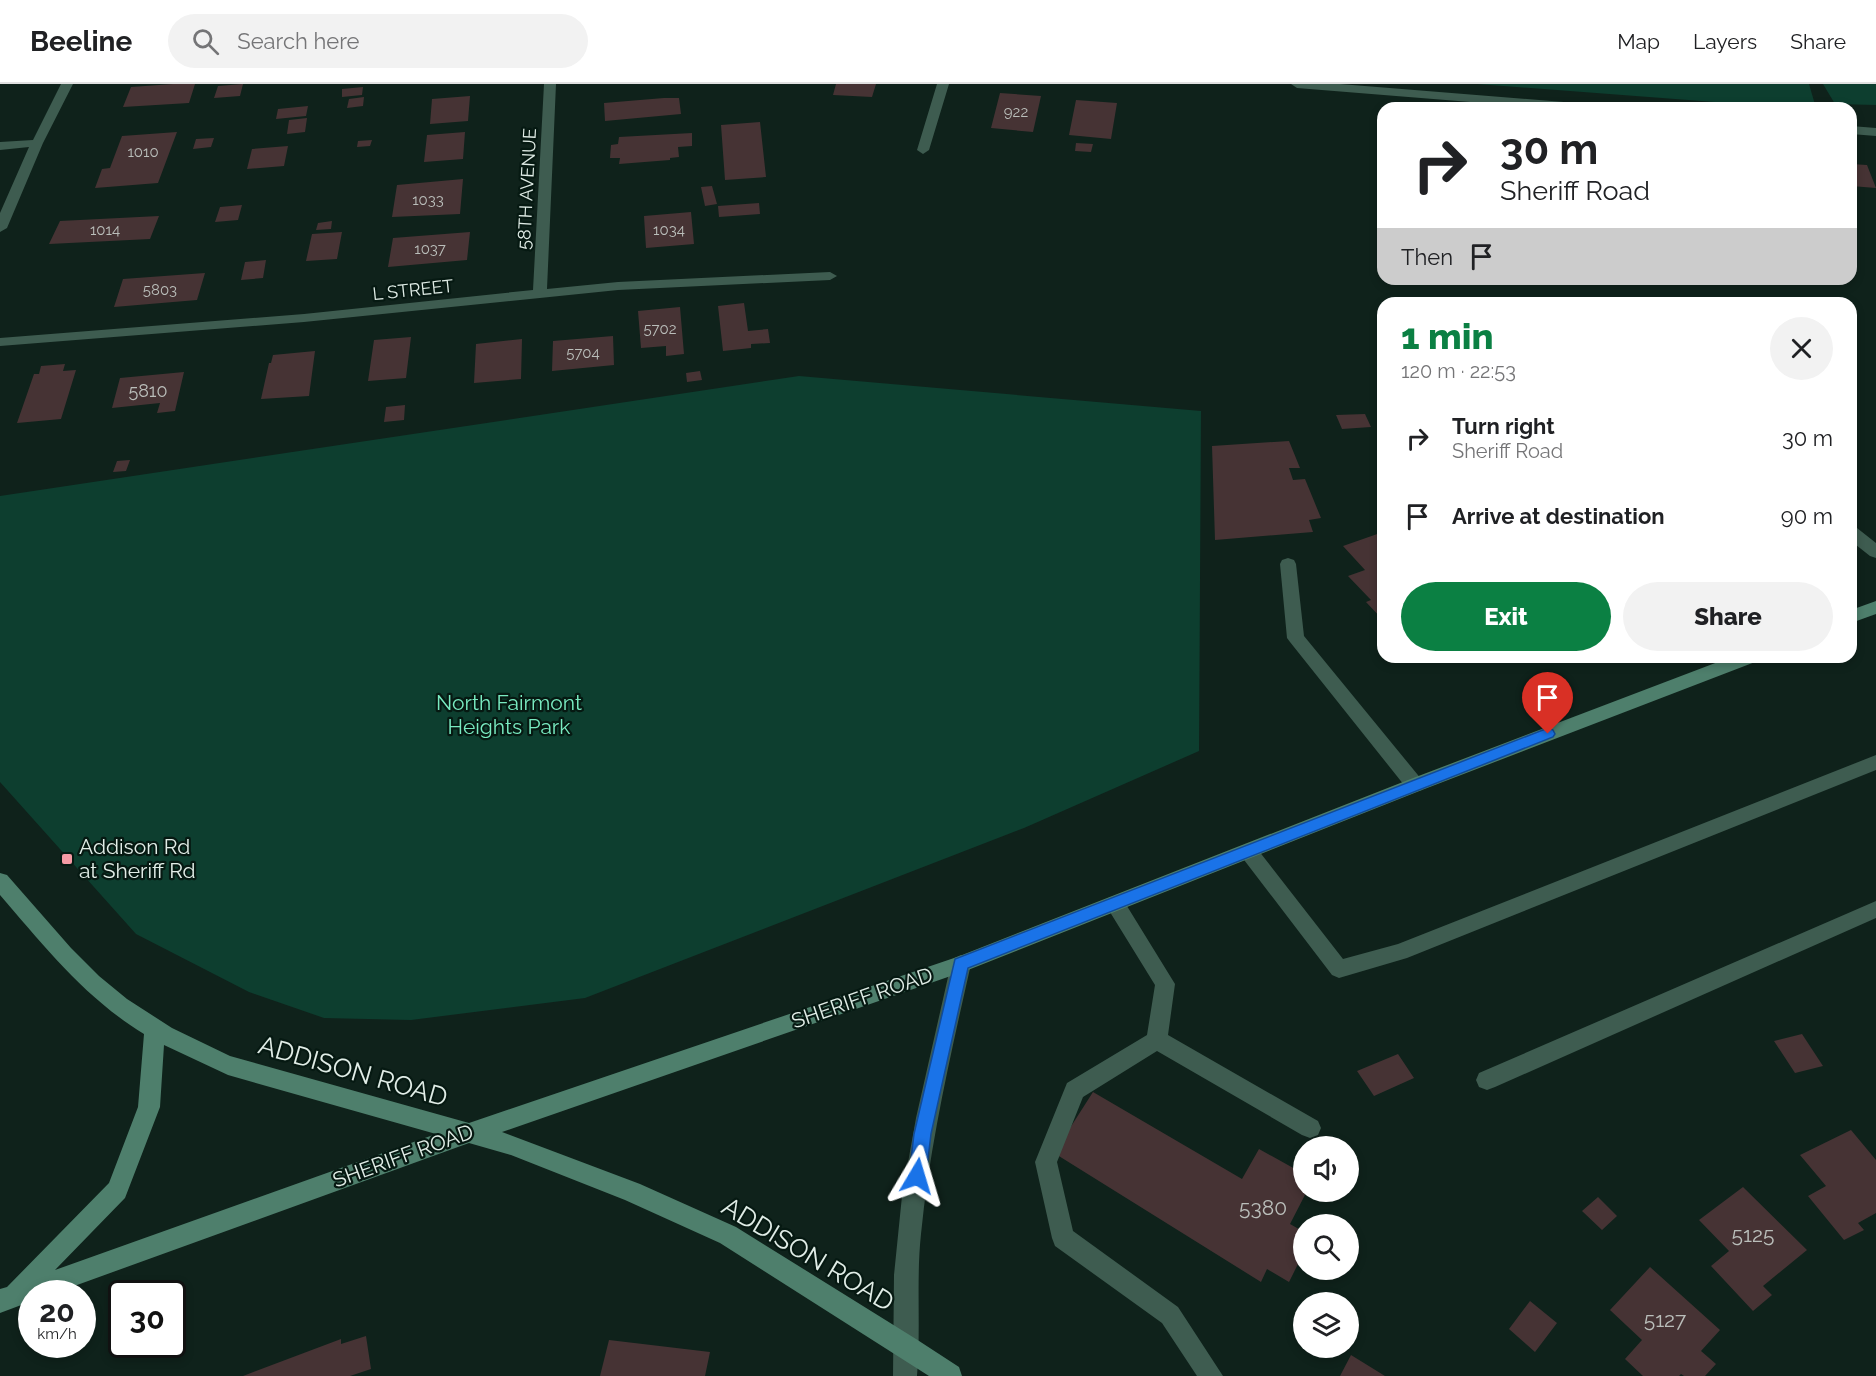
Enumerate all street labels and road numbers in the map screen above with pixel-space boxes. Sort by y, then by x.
street label: 58TH AVENUE [513,128,540,250]
street label: L STREET [372,275,454,304]
street label: SHERIFF ROAD [788,962,936,1033]
street label: ADDISON ROAD [255,1030,451,1112]
street label: SHERIFF ROAD [329,1119,477,1193]
street label: ADDISON ROAD [717,1191,899,1317]

